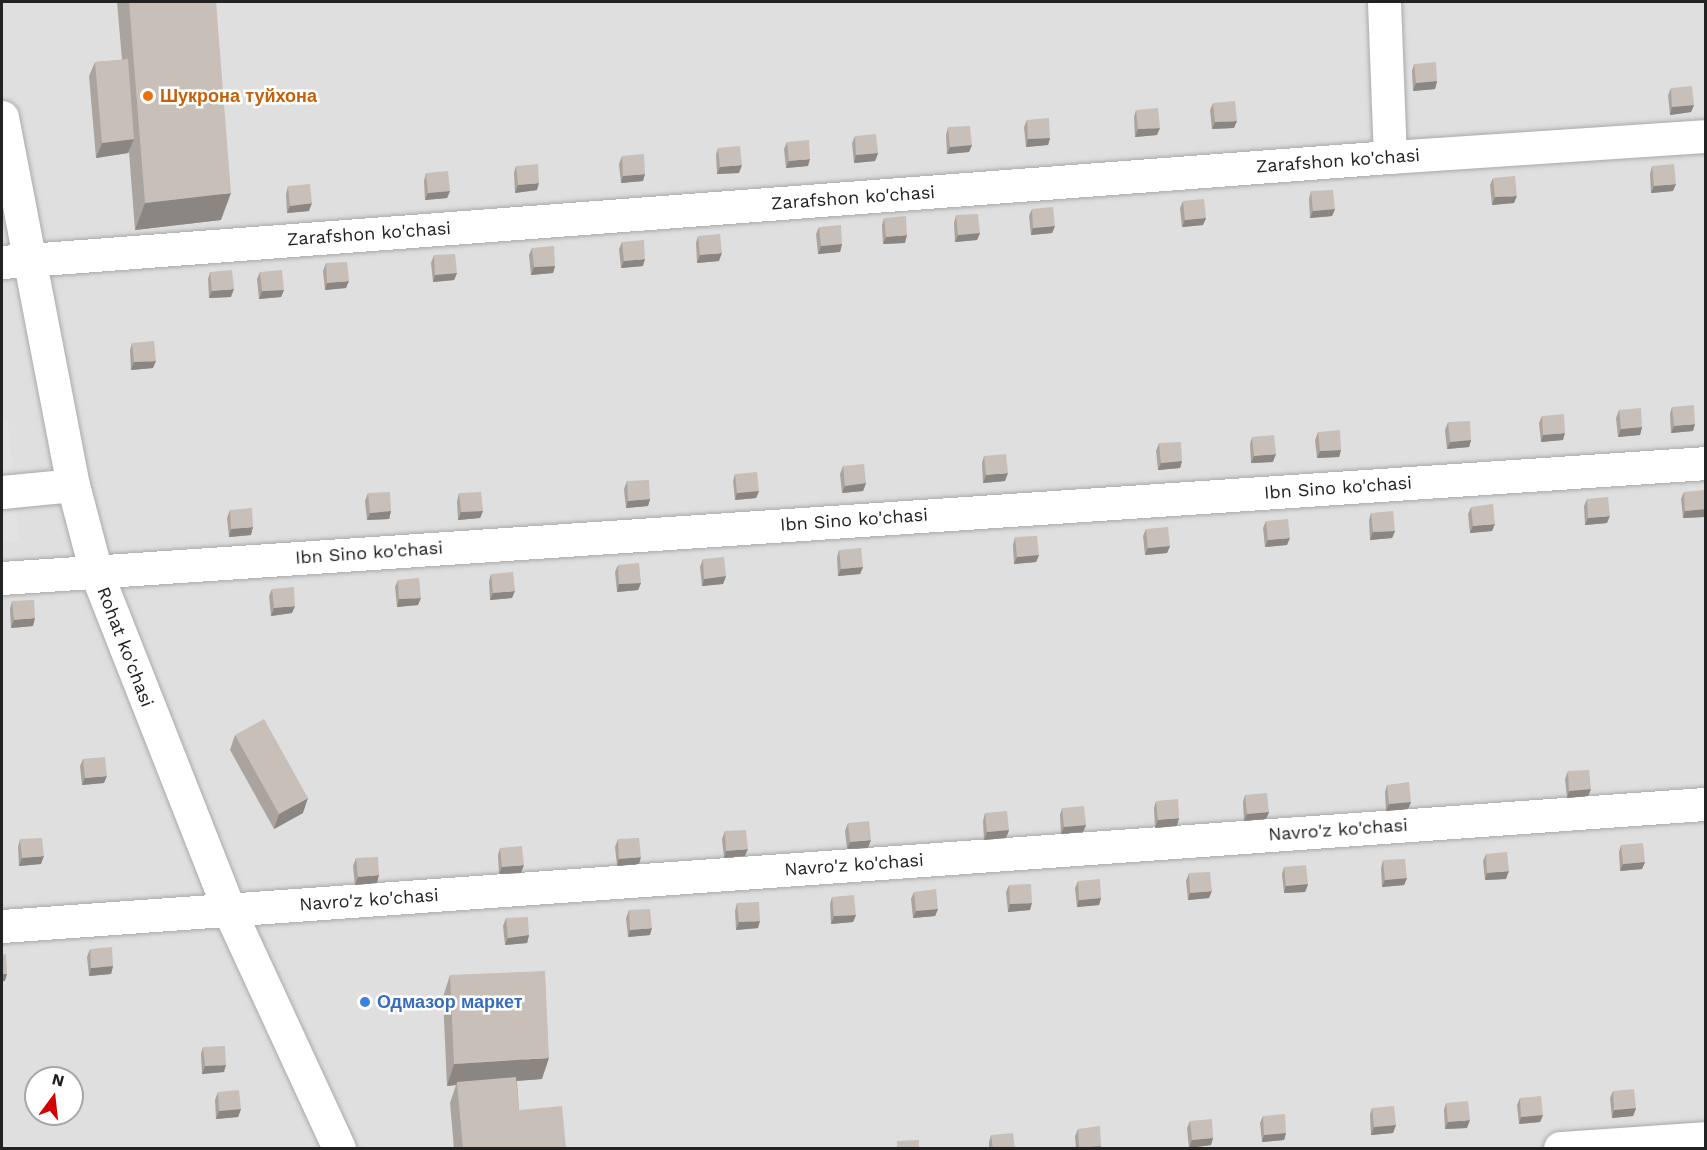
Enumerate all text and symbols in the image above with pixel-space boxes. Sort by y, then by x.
place label: Шукрона туйхона [160,85,317,107]
marker: Шукрона туйхона [141,89,155,103]
street label: Zarafshon ko'chasi [1255,144,1421,178]
street label: Zarafshon ko'chasi [770,181,936,215]
street label: Zarafshon ko'chasi [286,217,452,251]
street label: Ibn Sino ko'chasi [1263,472,1413,504]
street label: Ibn Sino ko'chasi [779,504,929,536]
street label: Ibn Sino ko'chasi [294,537,444,569]
street label: Rohat ko'chasi [92,584,158,710]
street label: Navro'z ko'chasi [1268,814,1408,846]
street label: Navro'z ko'chasi [784,849,924,881]
street label: Navro'z ko'chasi [299,884,439,916]
place label: Одмазор маркет [377,991,523,1013]
marker: Одмазор маркет [358,995,372,1009]
north arrow [24,1066,84,1126]
text: N [50,1069,66,1091]

